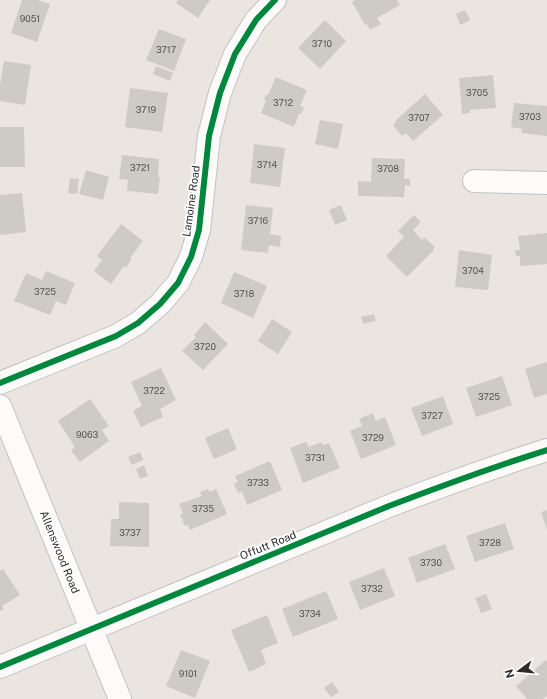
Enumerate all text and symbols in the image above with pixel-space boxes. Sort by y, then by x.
house number: 9051 [20,13,40,24]
house number: 3710 [312,38,333,49]
house number: 3717 [156,44,176,55]
house number: 3705 [466,87,488,98]
house number: 3712 [273,97,293,108]
house number: 3719 [136,104,157,115]
house number: 3703 [519,111,541,122]
house number: 3707 [408,112,430,123]
house number: 3714 [257,159,278,170]
house number: 3721 [130,162,150,173]
house number: 3708 [377,163,399,174]
street label: Lamoine Road [180,164,202,238]
house number: 3716 [248,215,269,226]
house number: 3704 [462,265,484,276]
house number: 3725 [34,286,56,297]
house number: 3718 [234,288,254,299]
house number: 3720 [194,341,216,352]
house number: 3722 [143,385,165,396]
house number: 3725 [478,391,500,402]
house number: 3727 [421,410,443,421]
house number: 9063 [76,429,98,440]
house number: 3729 [362,432,384,443]
house number: 3731 [305,452,325,463]
house number: 3733 [247,477,269,488]
house number: 3735 [192,503,214,514]
street label: Allenswood Road [38,509,82,595]
house number: 3737 [119,527,141,538]
street label: Offutt Road [238,528,298,562]
house number: 3728 [479,537,501,548]
house number: 3730 [420,557,442,568]
house number: 3732 [361,583,383,594]
house number: 3734 [299,608,321,619]
north arrow [499,651,539,691]
house number: 9101 [179,668,197,679]
text: N [502,668,516,680]

